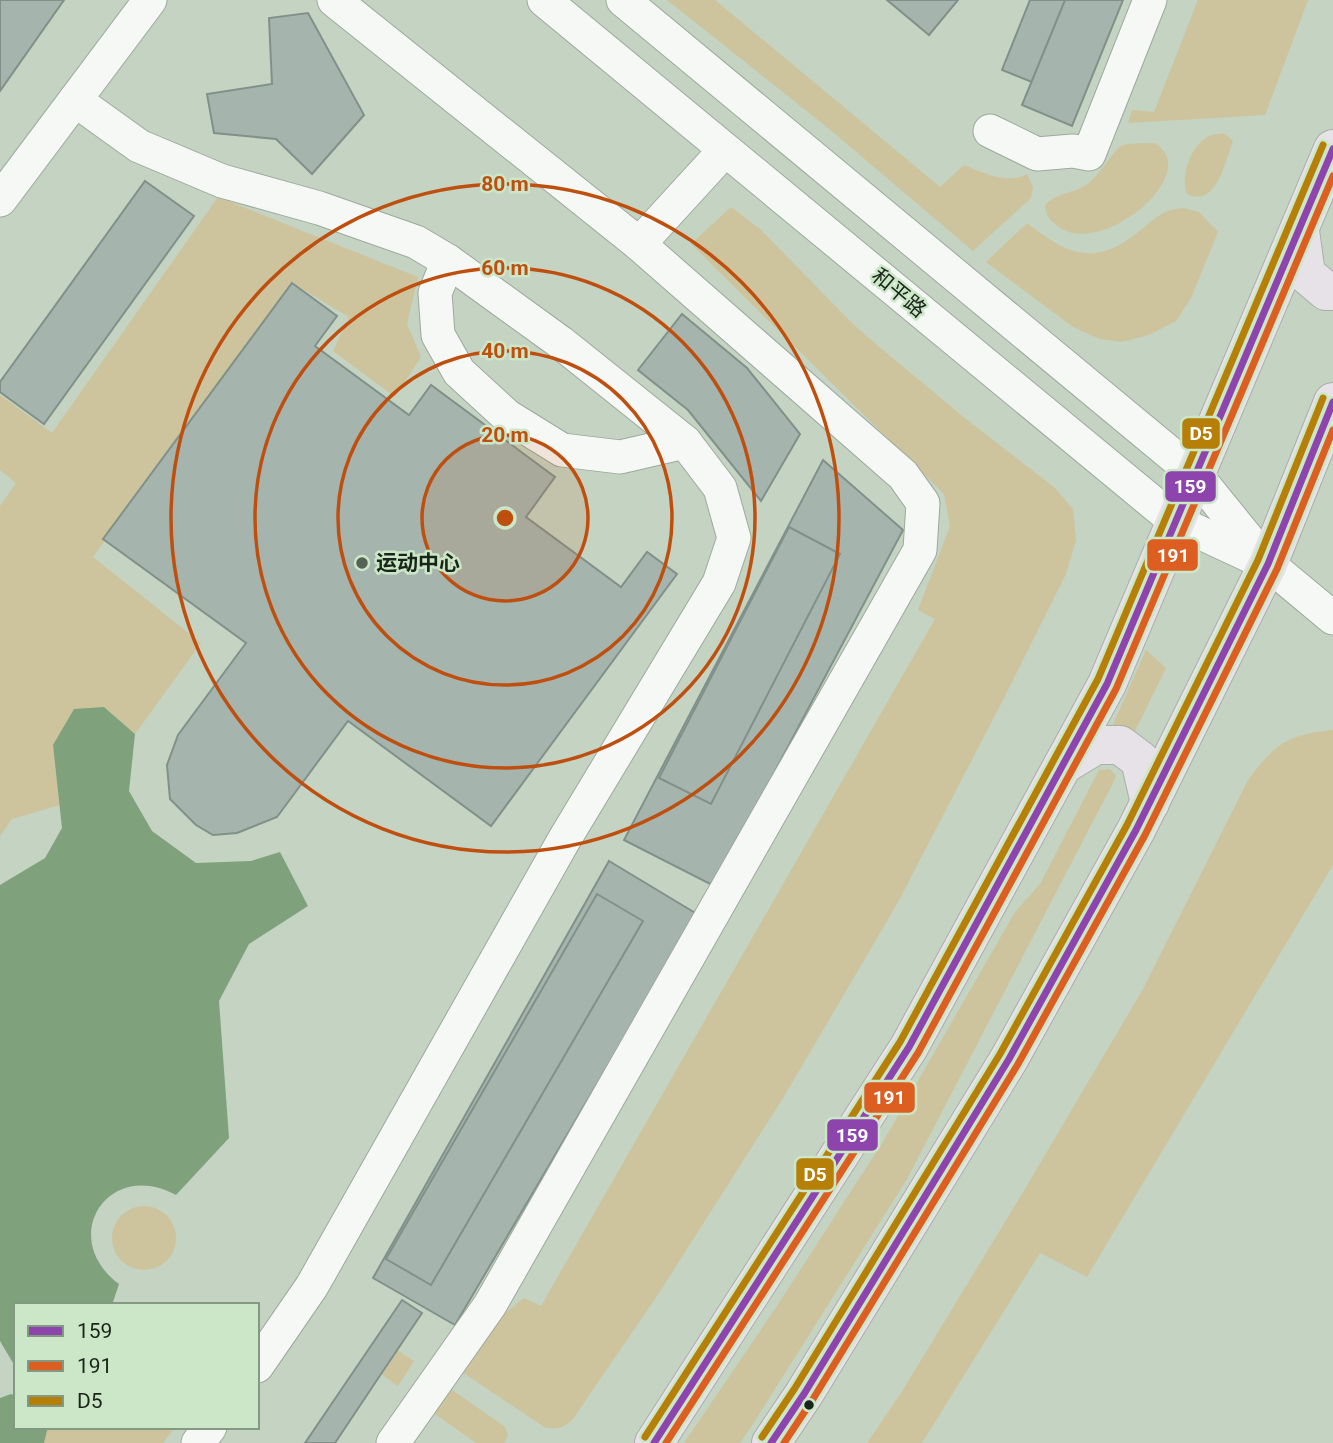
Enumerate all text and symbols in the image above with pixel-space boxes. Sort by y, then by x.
text: 80 m [481,172,529,196]
text: 60 m [481,256,529,280]
street label: 和平路 [867,264,931,322]
text: 40 m [481,339,529,363]
line badge: D5 [1181,417,1221,450]
text: D5 [1189,422,1213,445]
text: 20 m [481,423,529,447]
line badge: 159 [1164,470,1217,503]
text: 159 [1174,475,1206,498]
centre of rings [493,506,517,530]
line badge: 191 [1146,538,1199,572]
text: 191 [1157,544,1189,567]
place label: 运动中心 [376,551,460,575]
marker: 运动中心 [354,555,370,571]
line badge: 191 [863,1081,916,1114]
text: 191 [873,1086,905,1109]
line badge: 159 [826,1118,879,1152]
text: 159 [836,1124,868,1147]
line badge: D5 [795,1157,835,1191]
text: D5 [803,1163,827,1186]
legend [14,1303,259,1429]
text: 159 [77,1319,112,1343]
text: 191 [77,1354,112,1378]
text: D5 [77,1389,103,1413]
unlabelled marker [802,1398,816,1412]

